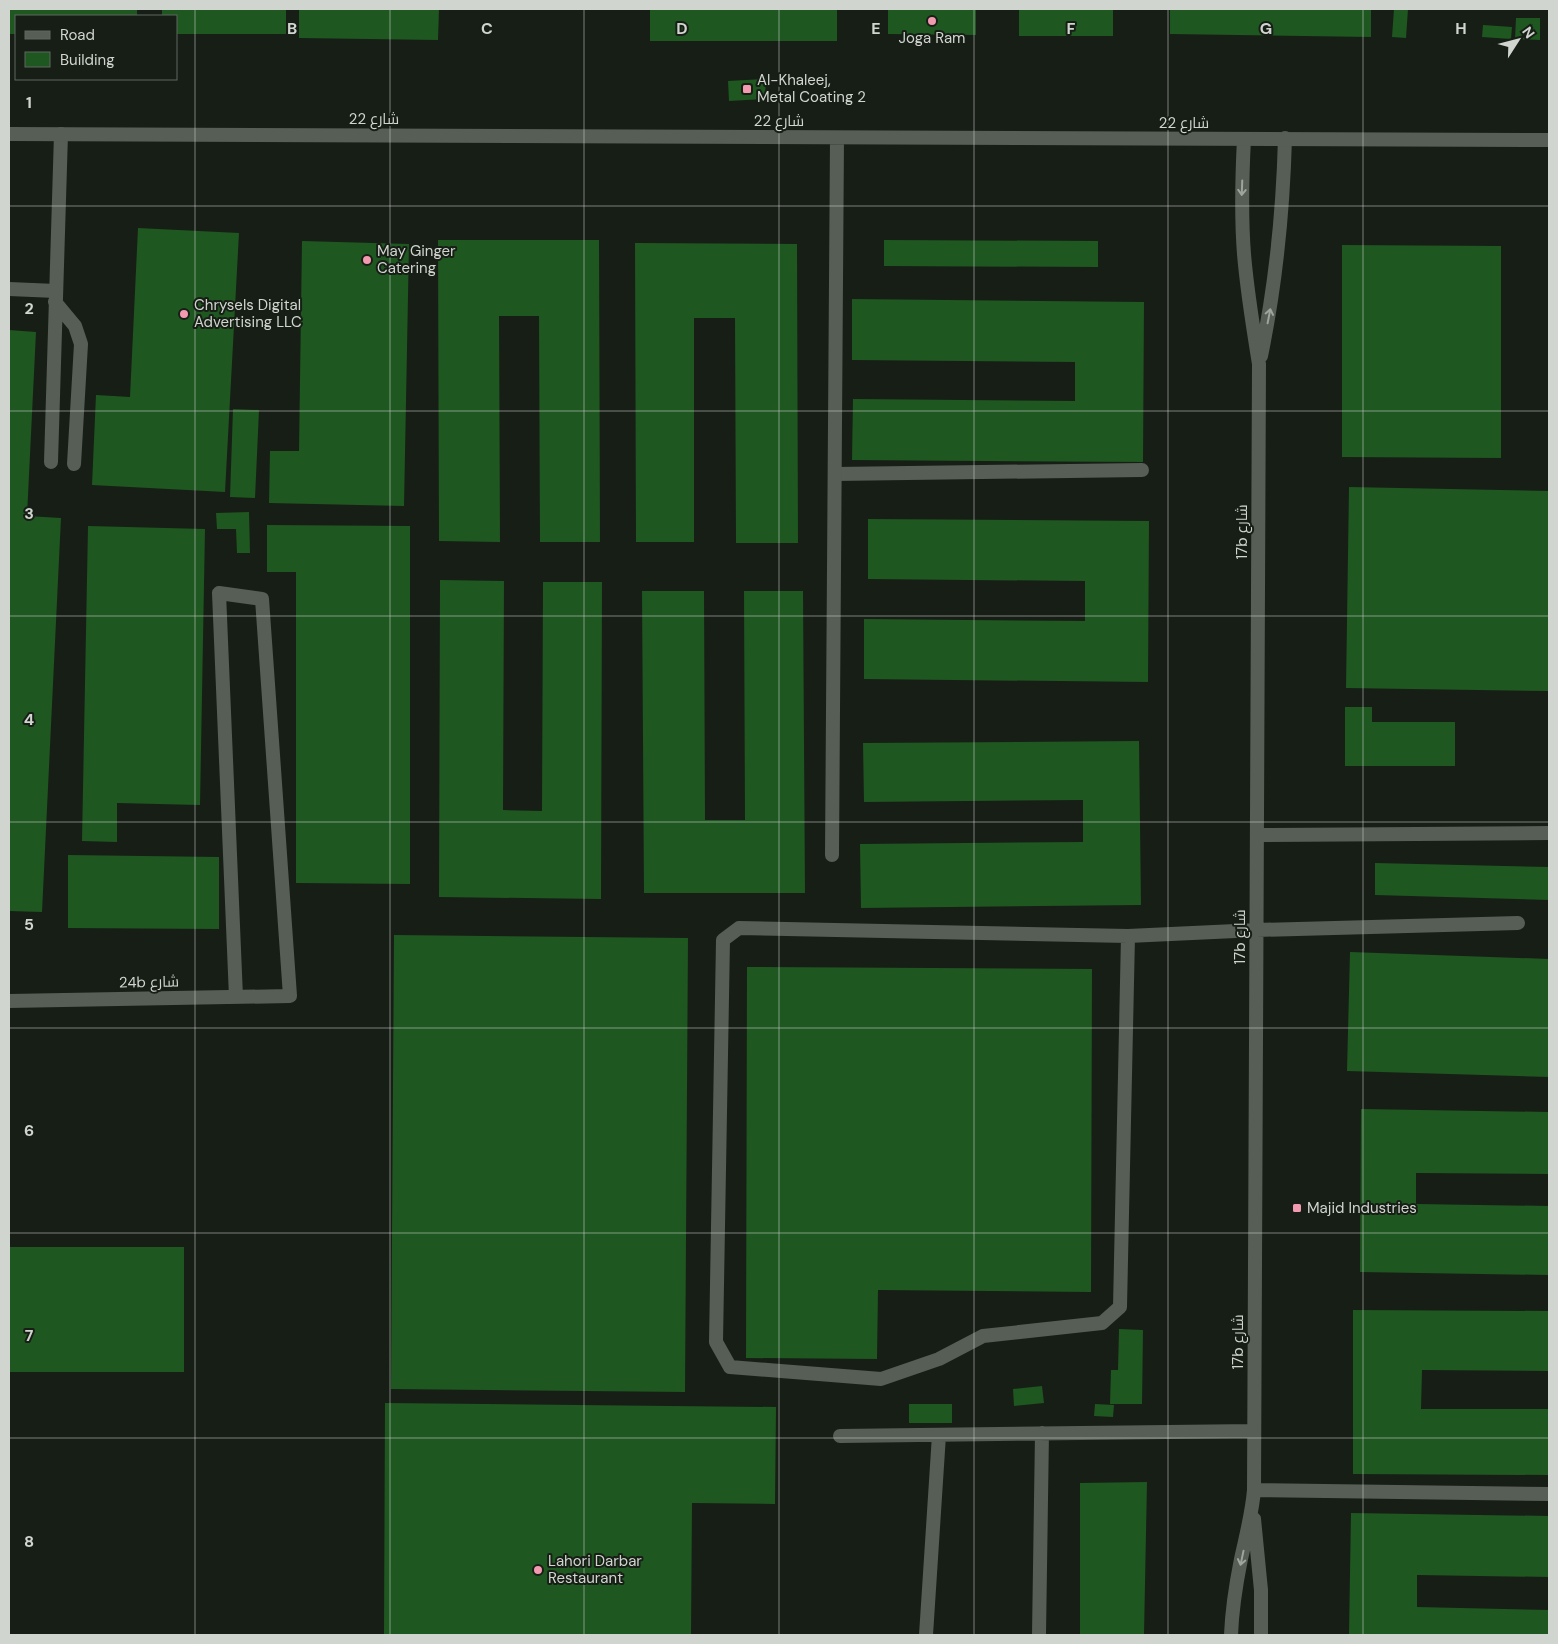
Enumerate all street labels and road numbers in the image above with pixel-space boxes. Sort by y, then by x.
street label: شارع 22 [349,109,399,130]
street label: شارع 22 [754,111,804,132]
street label: شارع 22 [1159,113,1209,134]
street label: 17b شارع [1232,504,1253,560]
street label: 17b شارع [1230,909,1251,965]
street label: 24b شارع [119,971,179,994]
street label: 17b شارع [1228,1314,1249,1370]

